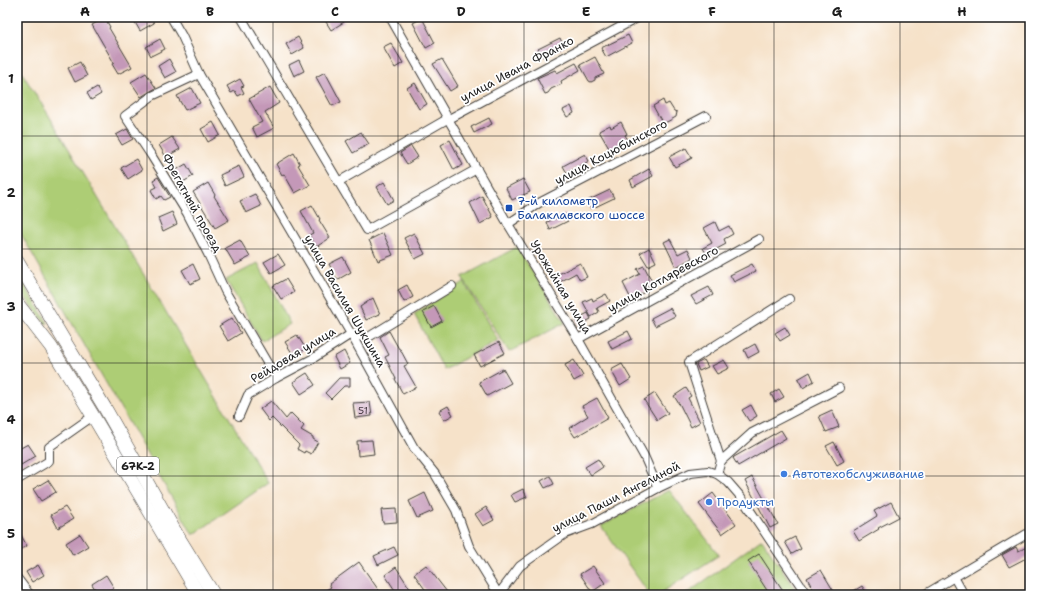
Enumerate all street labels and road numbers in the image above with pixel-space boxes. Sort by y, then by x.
street label: улица Ивана Франко [457,32,577,106]
street label: улица Коцюбинского [552,115,670,189]
street label: Фрегатный проезд [158,151,226,256]
street label: улица Василия Шукшина [300,232,390,371]
street label: Урожайная улица [527,237,596,337]
street label: улица Котляревского [605,242,721,316]
street label: Рейдовая улица [248,323,339,387]
road number: 67К-2 [117,457,159,475]
street label: улица Паши Ангелиной [549,458,683,536]

